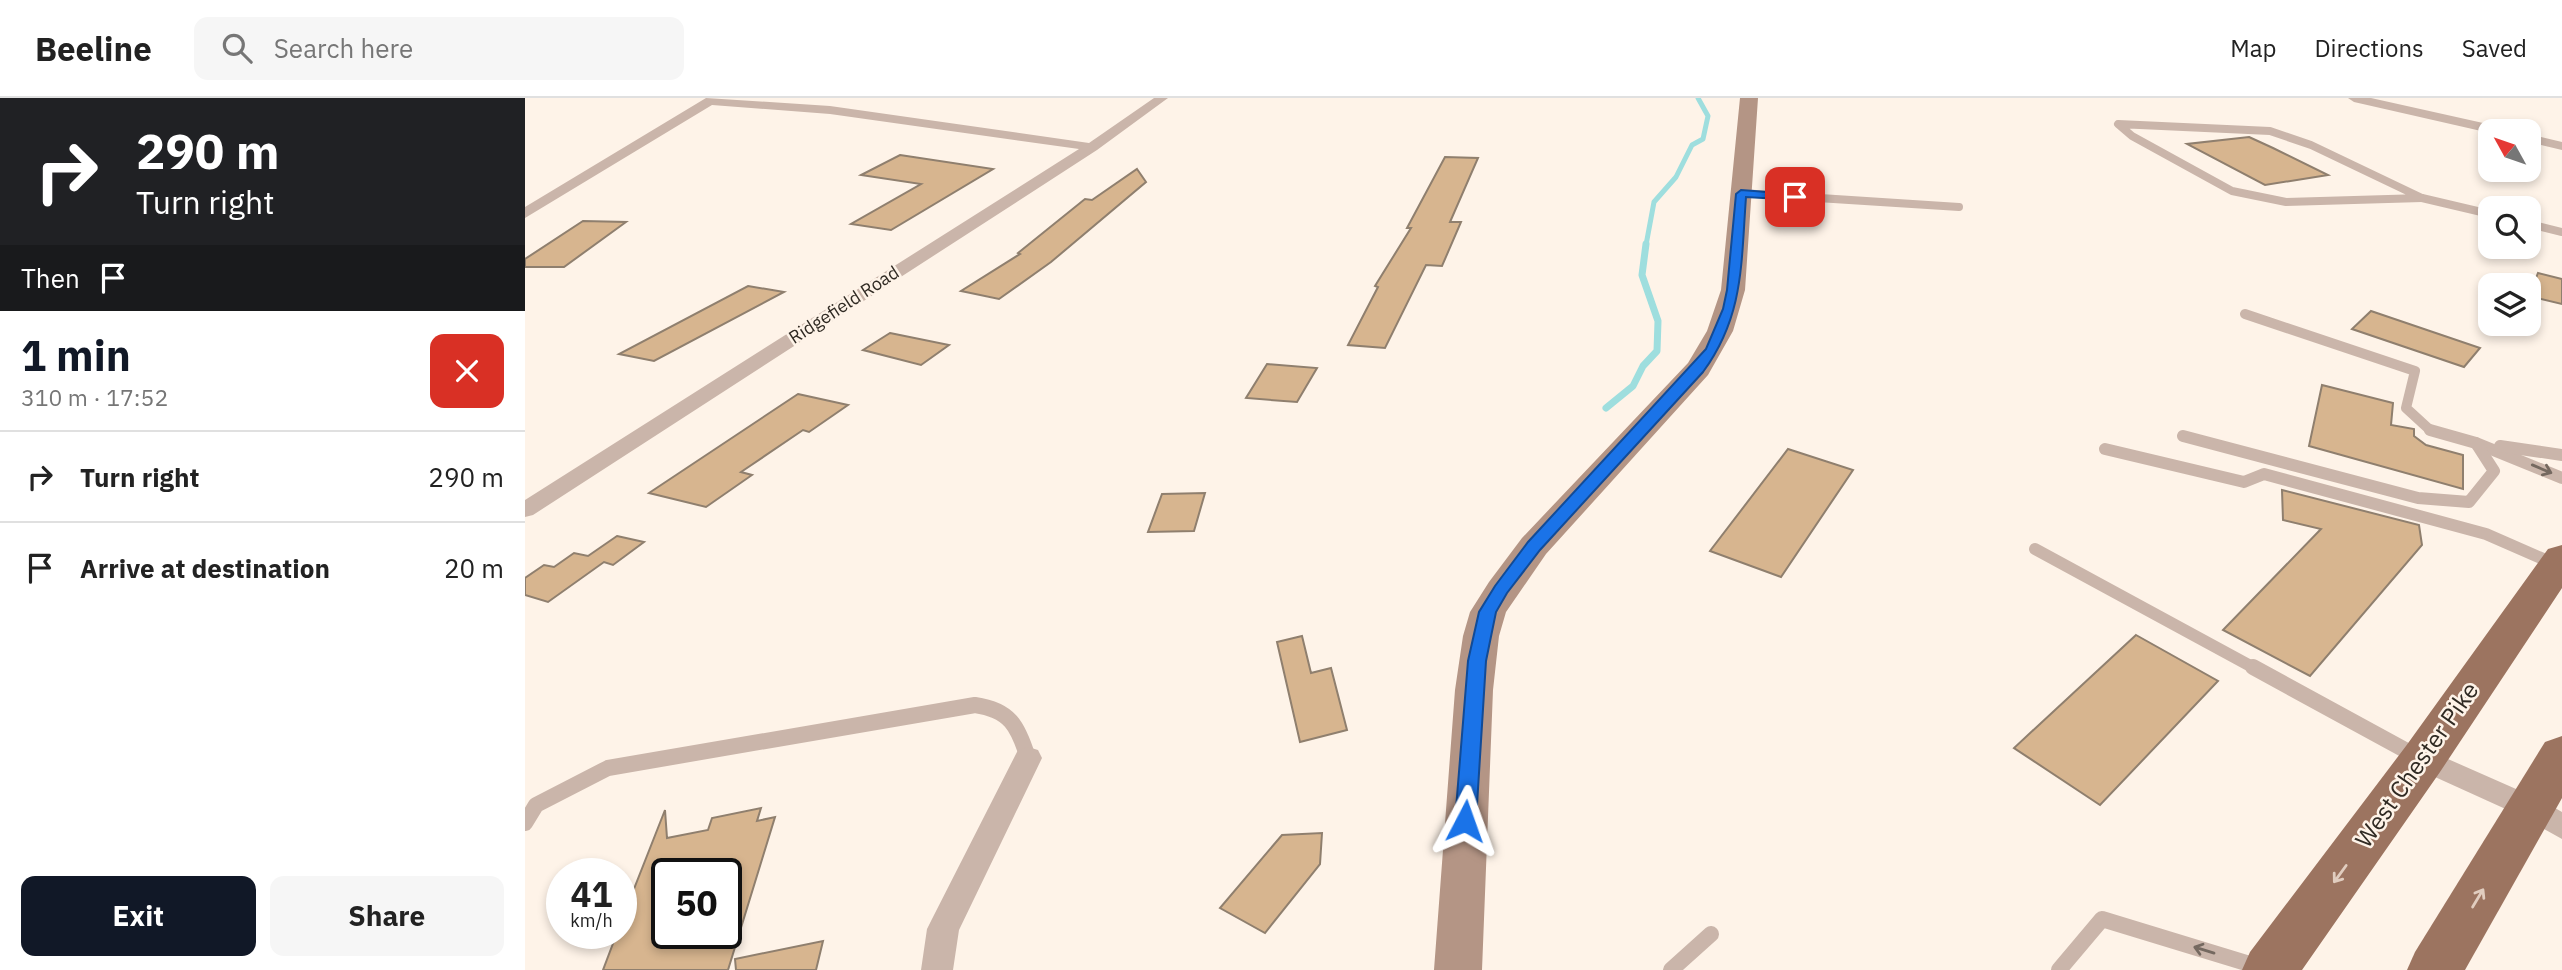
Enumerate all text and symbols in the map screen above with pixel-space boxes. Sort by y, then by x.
search box [194,17,684,80]
text: Beeline [35,27,152,70]
icon: search [218,29,256,67]
text: Search here [274,31,413,65]
text: Map [2230,32,2276,64]
text: Directions [2314,32,2424,64]
text: Saved [2462,32,2527,64]
text: 290 m [136,119,280,182]
north arrow [2478,119,2541,182]
map controls [2478,119,2541,336]
icon: right [21,126,112,217]
pin [1765,167,1825,227]
icon: arrive [1776,178,1814,216]
text: Turn right [136,181,274,223]
button: search [2478,196,2541,259]
icon: arrive [94,259,132,297]
street label: Ridgefield Road [784,260,903,349]
text: Then [21,261,80,295]
button: layers [2478,273,2541,336]
text: 1 min [21,328,131,383]
button: close [430,334,504,408]
text: 310 m · 17:52 [21,382,168,412]
icon: right [21,458,59,496]
text: Turn right [80,460,199,494]
text: 290 m [428,460,504,494]
one-way arrow [2531,463,2552,476]
icon: arrive [21,549,59,587]
text: Arrive at destination [80,551,330,585]
text: 20 m [444,551,504,585]
street label: West Chester Pike [2347,675,2485,853]
position arrow [1428,784,1502,858]
speed limit sign: 50 [651,858,742,949]
one-way arrow [2333,864,2347,883]
text: 41 [570,871,613,917]
button: Exit [21,876,256,956]
button: Share [270,876,504,956]
one-way arrow [2471,888,2485,908]
text: km/h [570,909,613,932]
one-way arrow [2193,943,2215,956]

